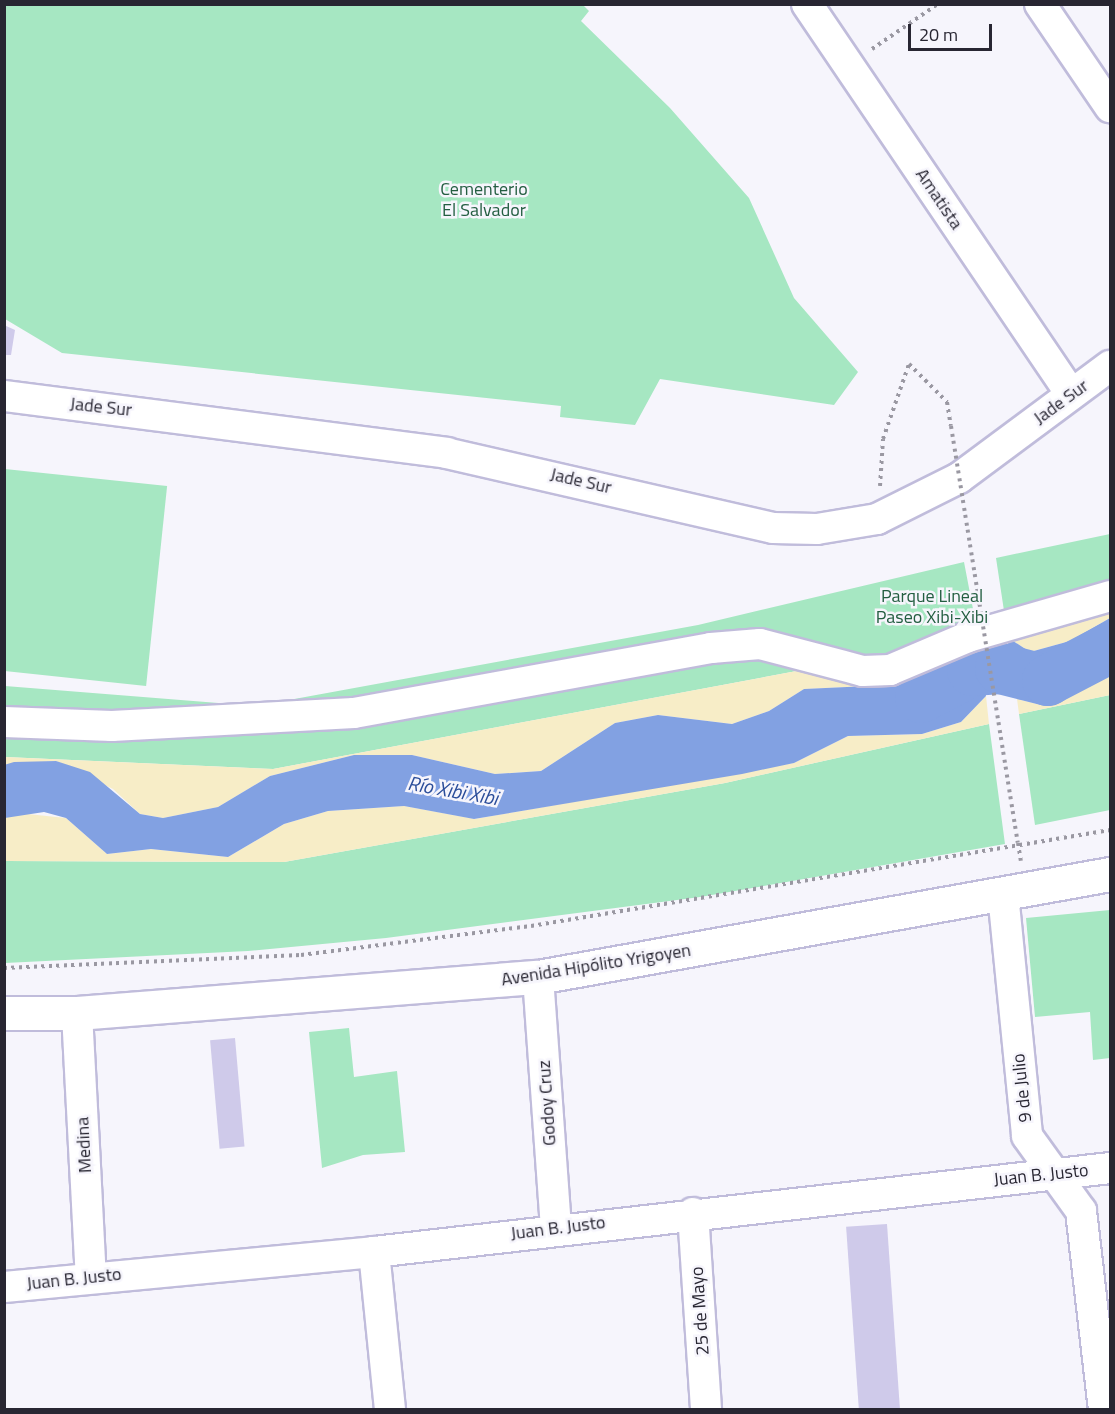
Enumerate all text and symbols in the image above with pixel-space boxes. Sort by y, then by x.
scale bar [911,12,995,50]
text: 20 m [919,21,958,48]
street label: Amatista [911,164,967,234]
park label: Cementerio El Salvador [440,179,528,222]
street label: Jade Sur [1029,375,1093,429]
street label: Jade Sur [69,393,133,421]
street label: Jade Sur [548,463,614,499]
park label: Parque Lineal Paseo Xibi-Xibi [876,586,988,628]
water label: Río Xibi Xibi [406,770,500,810]
street label: Avenida Hipólito Yrigoyen [500,939,692,991]
street label: 9 de Julio [1008,1053,1036,1123]
street label: Godoy Cruz [533,1059,561,1147]
street label: Medina [72,1116,96,1174]
street label: Juan B. Justo [992,1159,1090,1191]
street label: Juan B. Justo [509,1211,607,1245]
street label: Juan B. Justo [25,1263,123,1295]
street label: 25 de Mayo [686,1266,714,1356]

